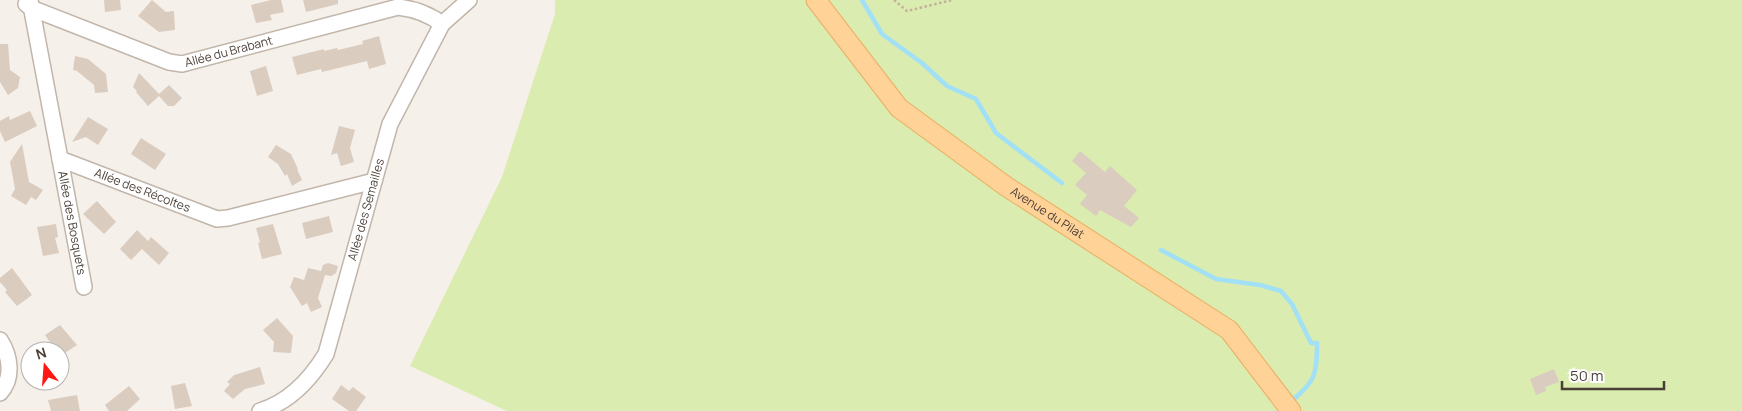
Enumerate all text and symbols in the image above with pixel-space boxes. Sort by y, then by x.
street label: Allée du Brabant [183,31,274,71]
street label: Allée des Semailles [343,157,388,263]
street label: Allée des Récoltes [92,164,193,216]
street label: Allée des Bosquets [54,169,91,276]
street label: Avenue du Pilat [1007,183,1088,243]
north arrow [20,341,70,391]
text: N [33,343,49,364]
scale bar [1562,358,1664,390]
text: 50 m [1570,365,1604,386]

